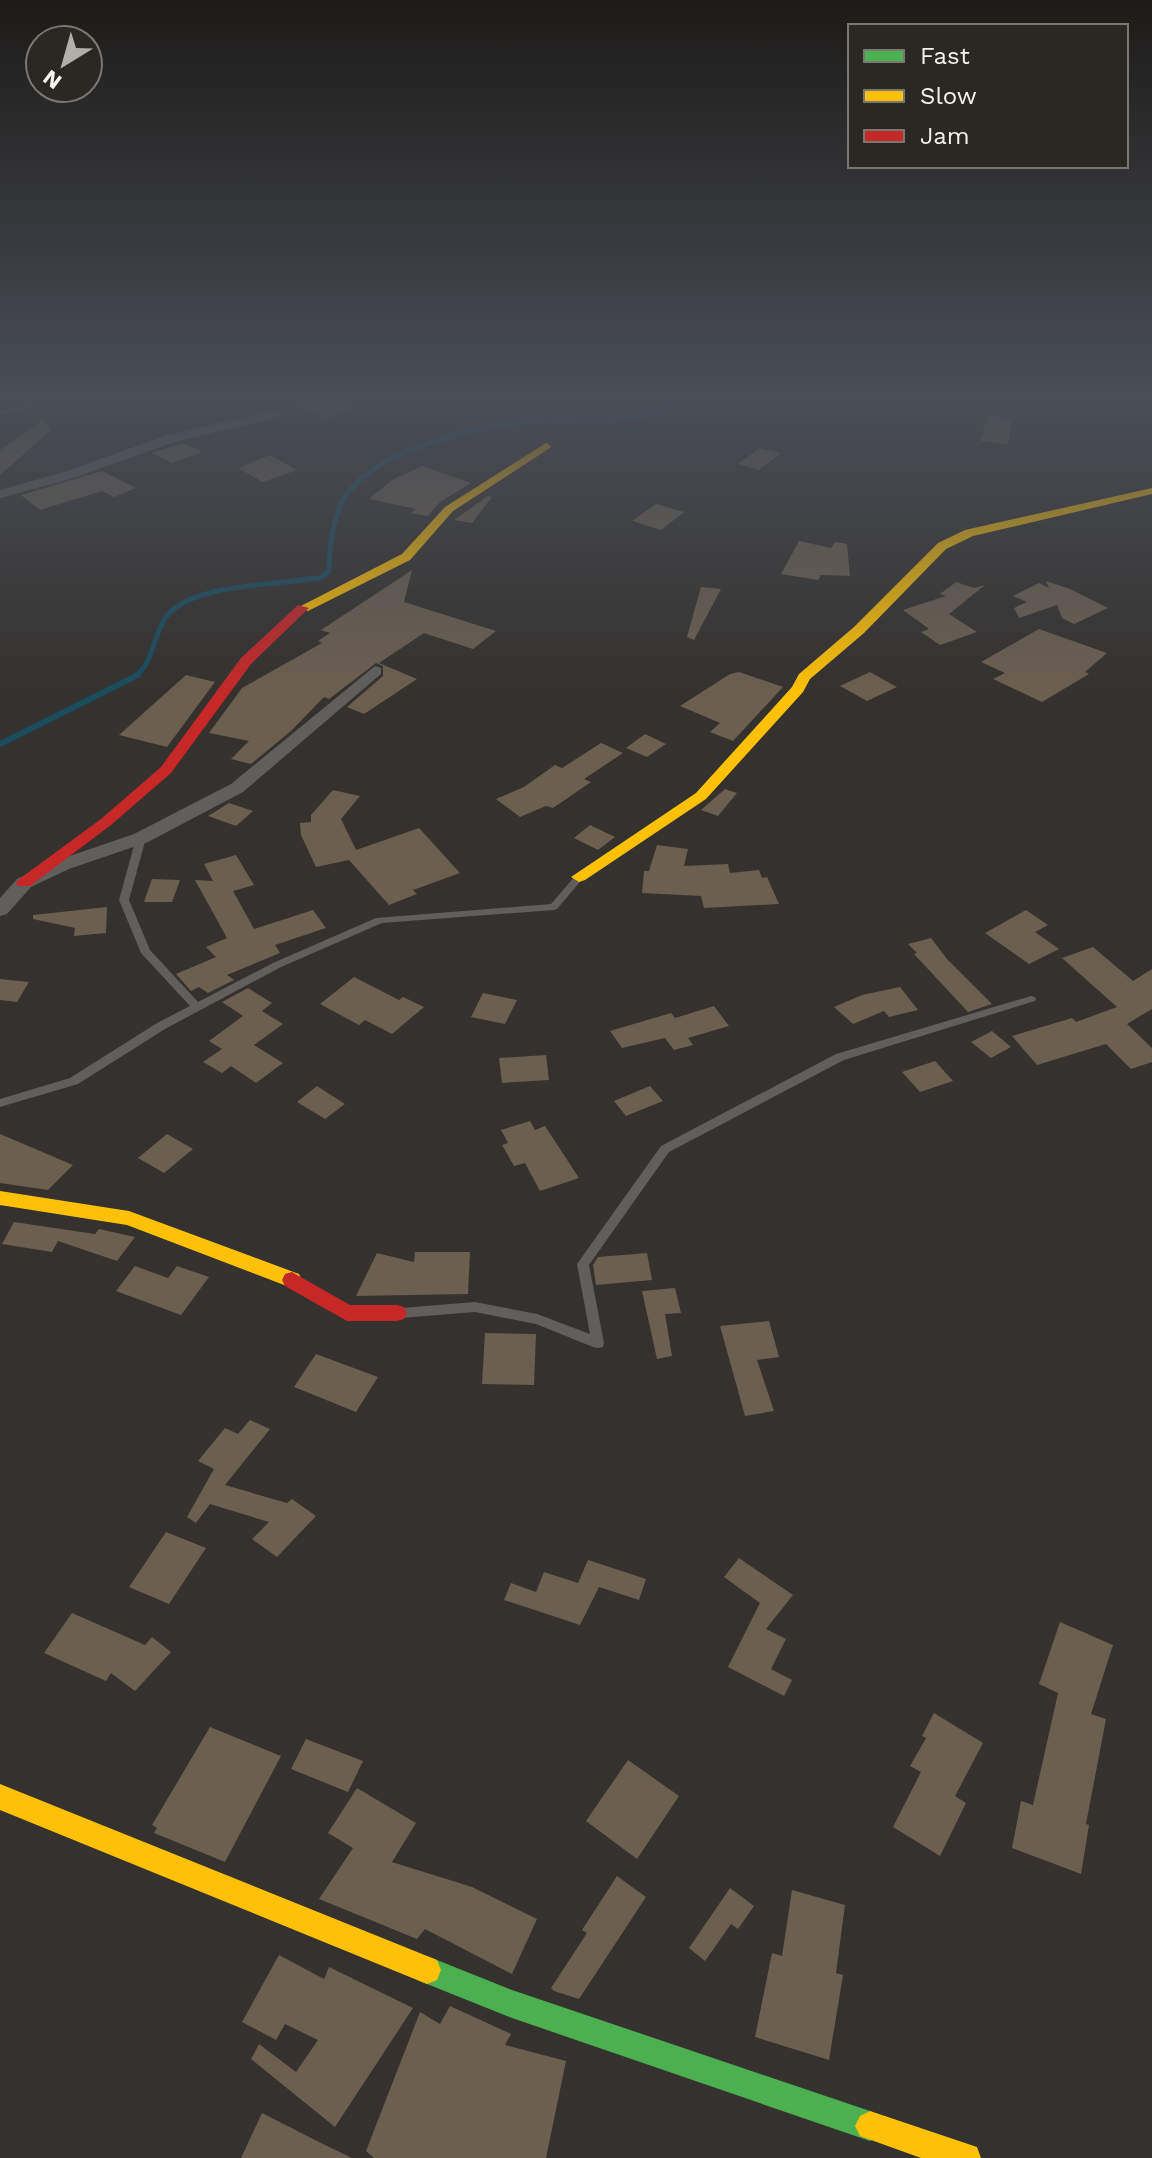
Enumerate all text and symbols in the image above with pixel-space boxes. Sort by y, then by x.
north arrow [24,24,104,104]
legend [848,24,1128,168]
text: Fast [920,42,970,70]
text: N [38,65,66,94]
text: Slow [920,82,977,110]
text: Jam [920,122,970,150]

